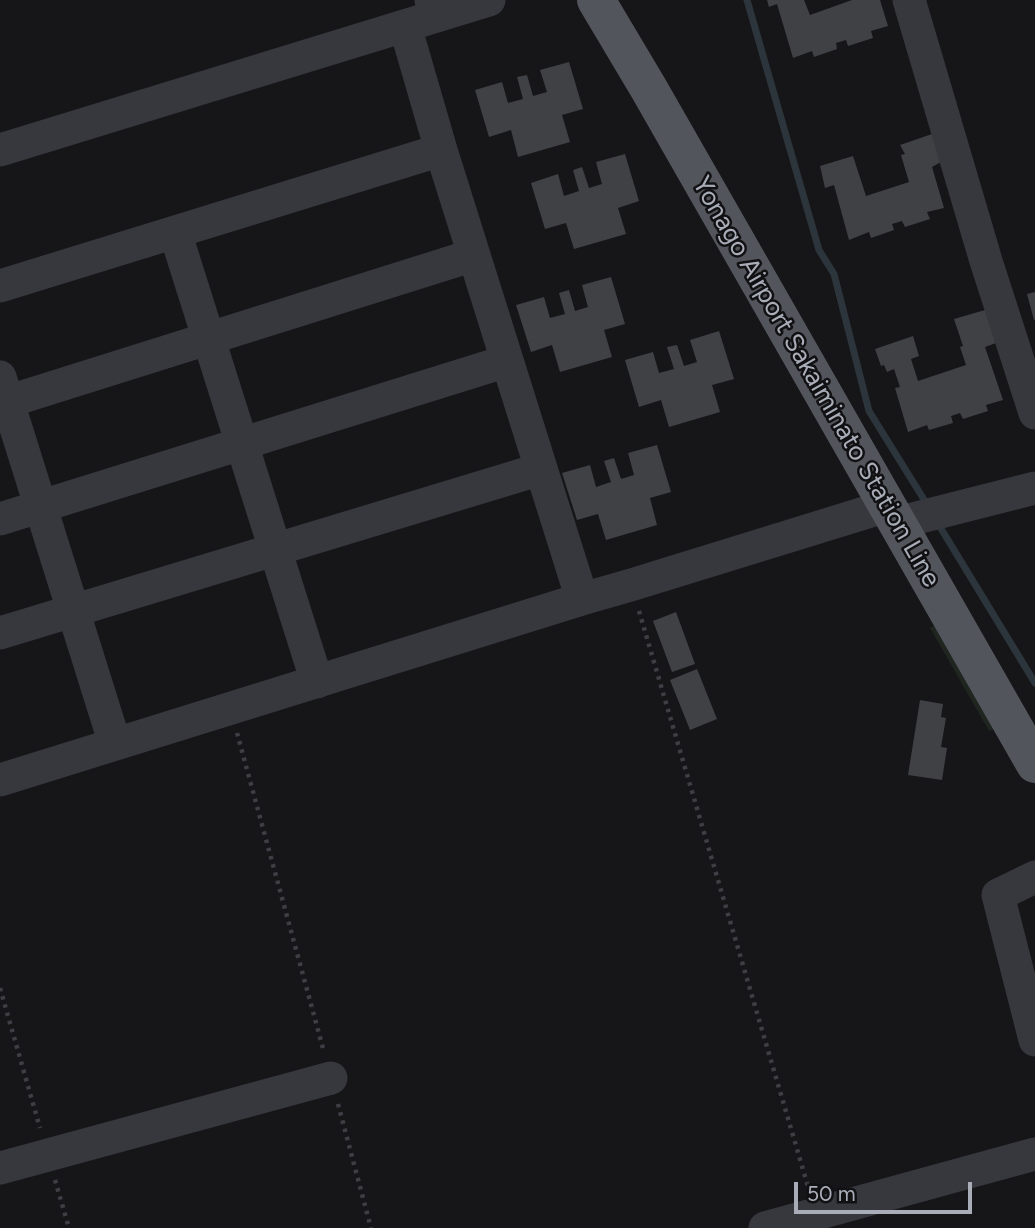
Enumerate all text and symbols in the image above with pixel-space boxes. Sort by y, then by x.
street label: Yonago Airport Sakaiminato Station Line [685,171,947,593]
scale bar [797,1168,976,1212]
text: 50 m [807,1181,856,1206]

